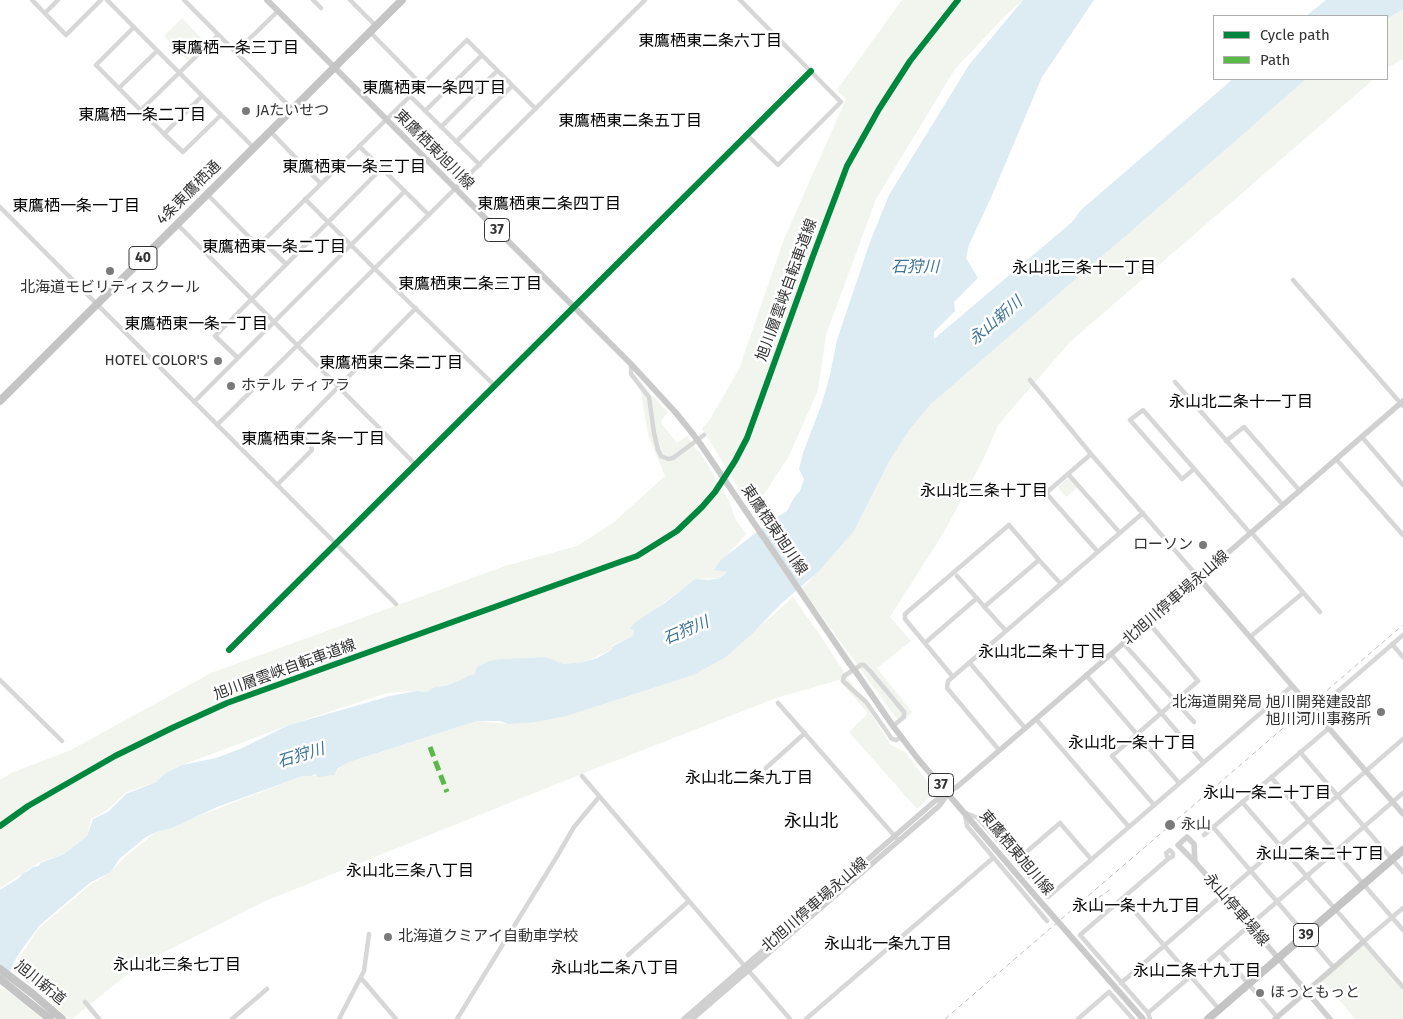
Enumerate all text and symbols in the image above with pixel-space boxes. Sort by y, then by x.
legend [1213,15,1388,80]
text: Cycle path [1260,26,1330,44]
district label: 東鷹栖東二条六丁目 [638,32,782,52]
district label: 東鷹栖一条三丁目 [171,39,299,59]
text: Path [1260,51,1290,69]
district label: 東鷹栖東一条四丁目 [362,79,506,99]
place label: JAたいせつ [256,102,329,120]
marker: JAたいせつ [240,105,252,117]
district label: 東鷹栖一条二丁目 [78,106,206,126]
street label: 東鷹栖東旭川線 [391,107,477,193]
district label: 東鷹栖東二条五丁目 [558,112,702,132]
street label: 4条東鷹栖通 [153,157,225,229]
district label: 東鷹栖東一条三丁目 [282,158,426,178]
district label: 東鷹栖東二条四丁目 [477,195,621,215]
district label: 東鷹栖一条一丁目 [12,197,140,217]
street label: 旭川層雲峡自転車道線 [753,216,821,364]
road number: 37 [484,218,510,242]
district label: 東鷹栖東一条二丁目 [202,238,346,258]
road number: 40 [129,247,157,270]
water label: 石狩川 [891,258,939,278]
district label: 永山北三条十一丁目 [1012,259,1156,279]
marker: 北海道モビリティスクール [104,265,116,277]
district label: 東鷹栖東二条三丁目 [398,275,542,295]
place label: 北海道モビリティスクール [20,279,200,297]
water label: 永山新川 [966,293,1026,349]
district label: 東鷹栖東一条一丁目 [124,315,268,335]
place label: HOTEL COLOR'S [105,352,208,370]
district label: 東鷹栖東二条二丁目 [319,354,463,374]
marker: HOTEL COLOR'S [212,355,224,367]
place label: ホテル ティアラ [241,377,350,395]
marker: ホテル ティアラ [225,380,237,392]
district label: 永山北二条十一丁目 [1169,393,1313,413]
district label: 東鷹栖東二条一丁目 [241,430,385,450]
street label: 東鷹栖東旭川線 [737,481,811,579]
district label: 永山北三条十丁目 [920,482,1048,502]
place label: ローソン [1133,536,1193,554]
marker: ローソン [1197,539,1209,551]
street label: 北旭川停車場永山線 [1119,547,1233,649]
water label: 石狩川 [660,613,712,649]
street label: 旭川層雲峡自転車道線 [211,636,359,704]
district label: 永山北二条十丁目 [978,643,1106,663]
place label: 北海道開発局 旭川開発建設部 旭川河川事務所 [1172,694,1371,729]
marker: 北海道開発局 旭川開発建設部 旭川河川事務所 [1375,706,1387,718]
district label: 永山北一条十丁目 [1068,734,1196,754]
water label: 石狩川 [275,740,327,772]
district label: 永山北二条九丁目 [685,769,813,789]
road number: 37 [928,774,954,796]
district label: 永山一条二十丁目 [1203,784,1331,804]
street label: 東鷹栖東旭川線 [975,807,1057,899]
district label: 永山北 [784,811,838,833]
place label: 永山 [1181,816,1211,834]
marker: 永山 [1163,818,1177,832]
district label: 永山二条二十丁目 [1256,845,1384,865]
street label: 北旭川停車場永山線 [758,854,872,956]
district label: 永山北三条八丁目 [346,862,474,882]
street label: 永山停車場線 [1200,870,1272,950]
district label: 永山一条十九丁目 [1072,897,1200,917]
road number: 39 [1294,924,1318,946]
place label: 北海道クミアイ自動車学校 [398,928,578,946]
marker: 北海道クミアイ自動車学校 [382,931,394,943]
district label: 永山北一条九丁目 [824,935,952,955]
district label: 永山北三条七丁目 [113,956,241,976]
street label: 旭川新道 [11,957,69,1009]
district label: 永山北二条八丁目 [551,959,679,979]
district label: 永山二条十九丁目 [1133,962,1261,982]
place label: ほっともっと [1270,984,1360,1002]
marker: ほっともっと [1254,987,1266,999]

